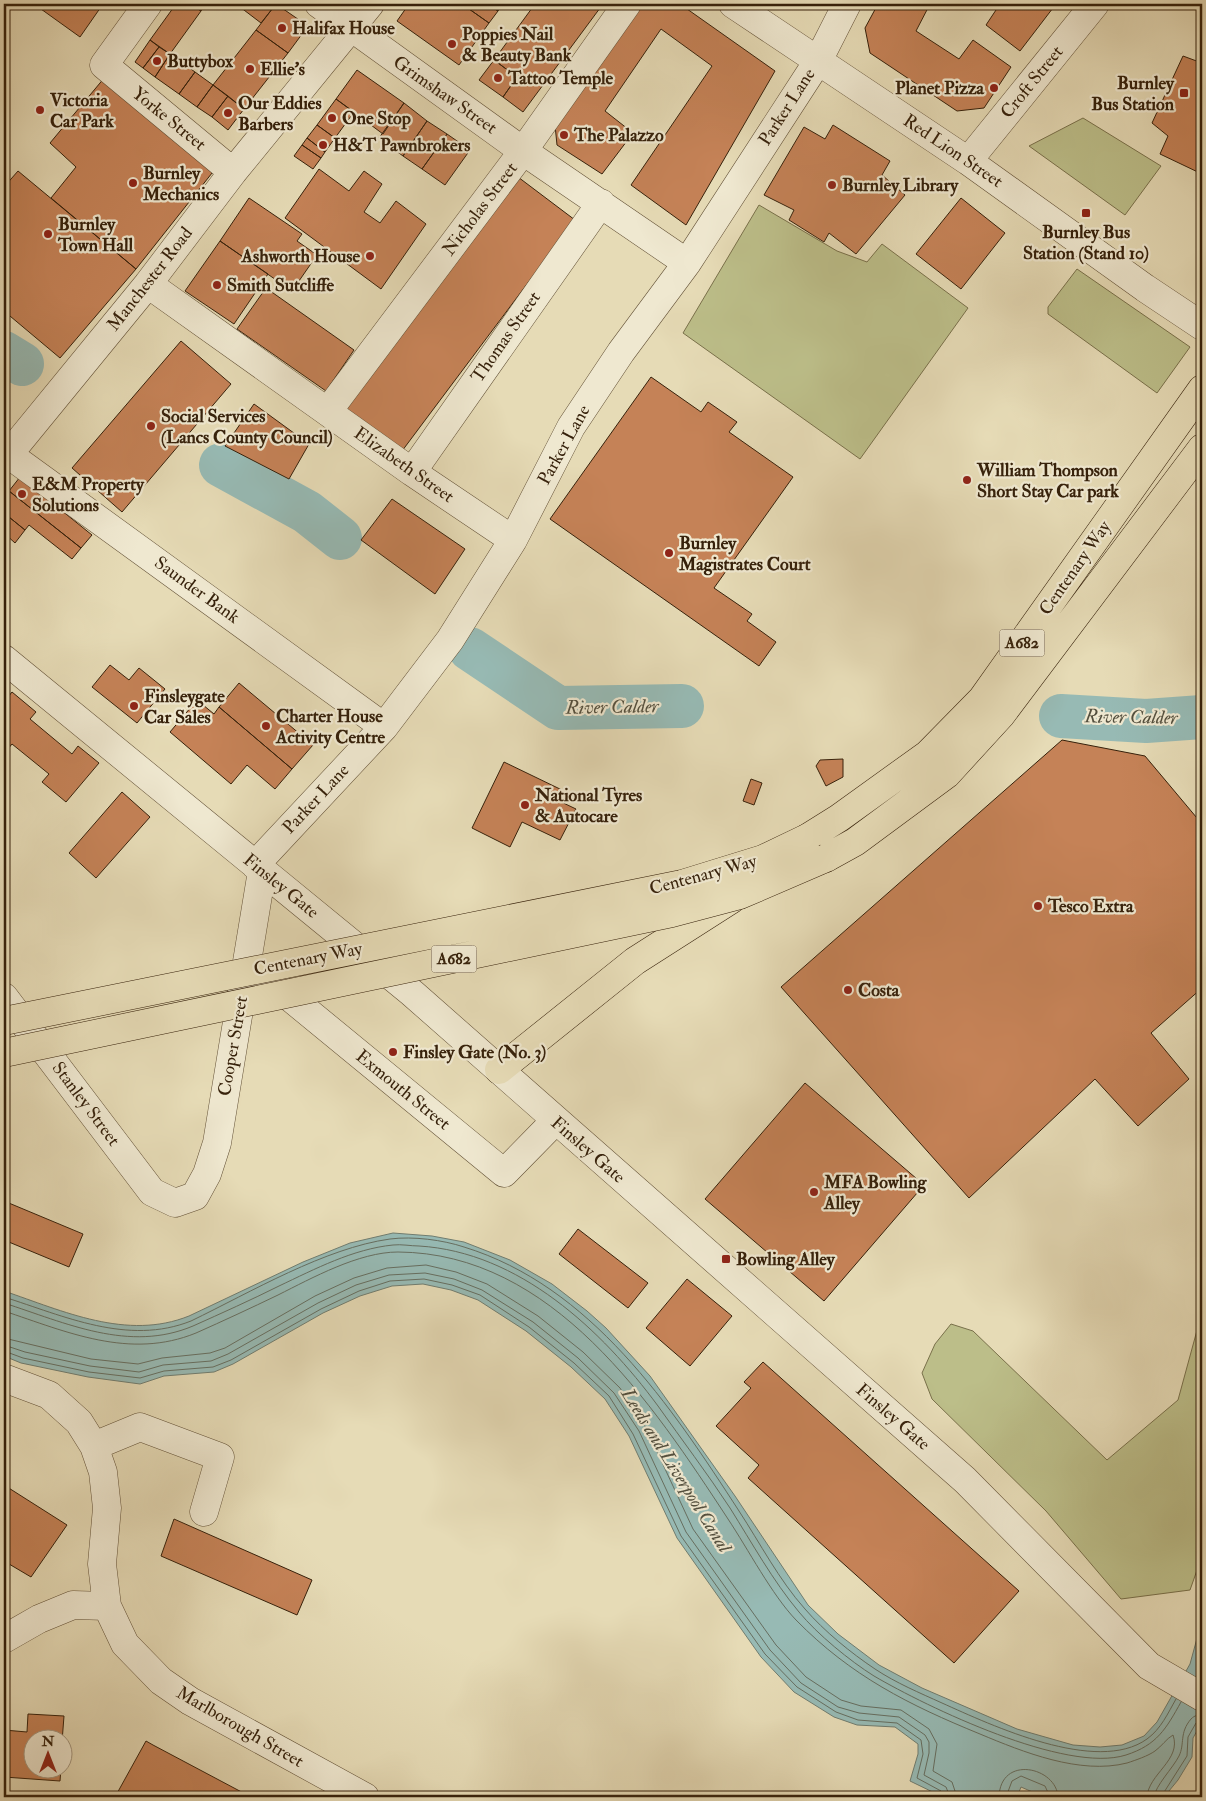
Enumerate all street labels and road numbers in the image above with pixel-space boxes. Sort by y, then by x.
street label: Croft Street [996,41,1068,123]
street label: Grimshaw Street [389,51,502,139]
street label: Parker Lane [753,64,821,150]
street label: Yorke Street [127,82,211,156]
street label: Red Lion Street [899,109,1008,193]
street label: Nicholas Street [437,157,523,260]
street label: Manchester Road [102,222,198,336]
street label: Thomas Street [466,287,546,387]
street label: Parker Lane [533,401,596,489]
street label: Elizabeth Street [349,422,459,508]
street label: Centenary Way [1034,515,1117,620]
street label: Saunder Bank [150,551,244,629]
road number: A682 [1000,630,1044,656]
street label: Parker Lane [278,759,355,839]
street label: Finsley Gate [238,848,324,924]
street label: Centenary Way [647,849,760,900]
street label: Centenary Way [252,937,365,981]
road number: A682 [432,946,476,972]
street label: Cooper Street [213,994,253,1098]
street label: Exmouth Street [351,1045,455,1135]
street label: Stanley Street [47,1057,125,1151]
street label: Finsley Gate [546,1111,630,1189]
street label: Finsley Gate [851,1378,935,1456]
street label: Marlborough Street [172,1681,308,1773]

